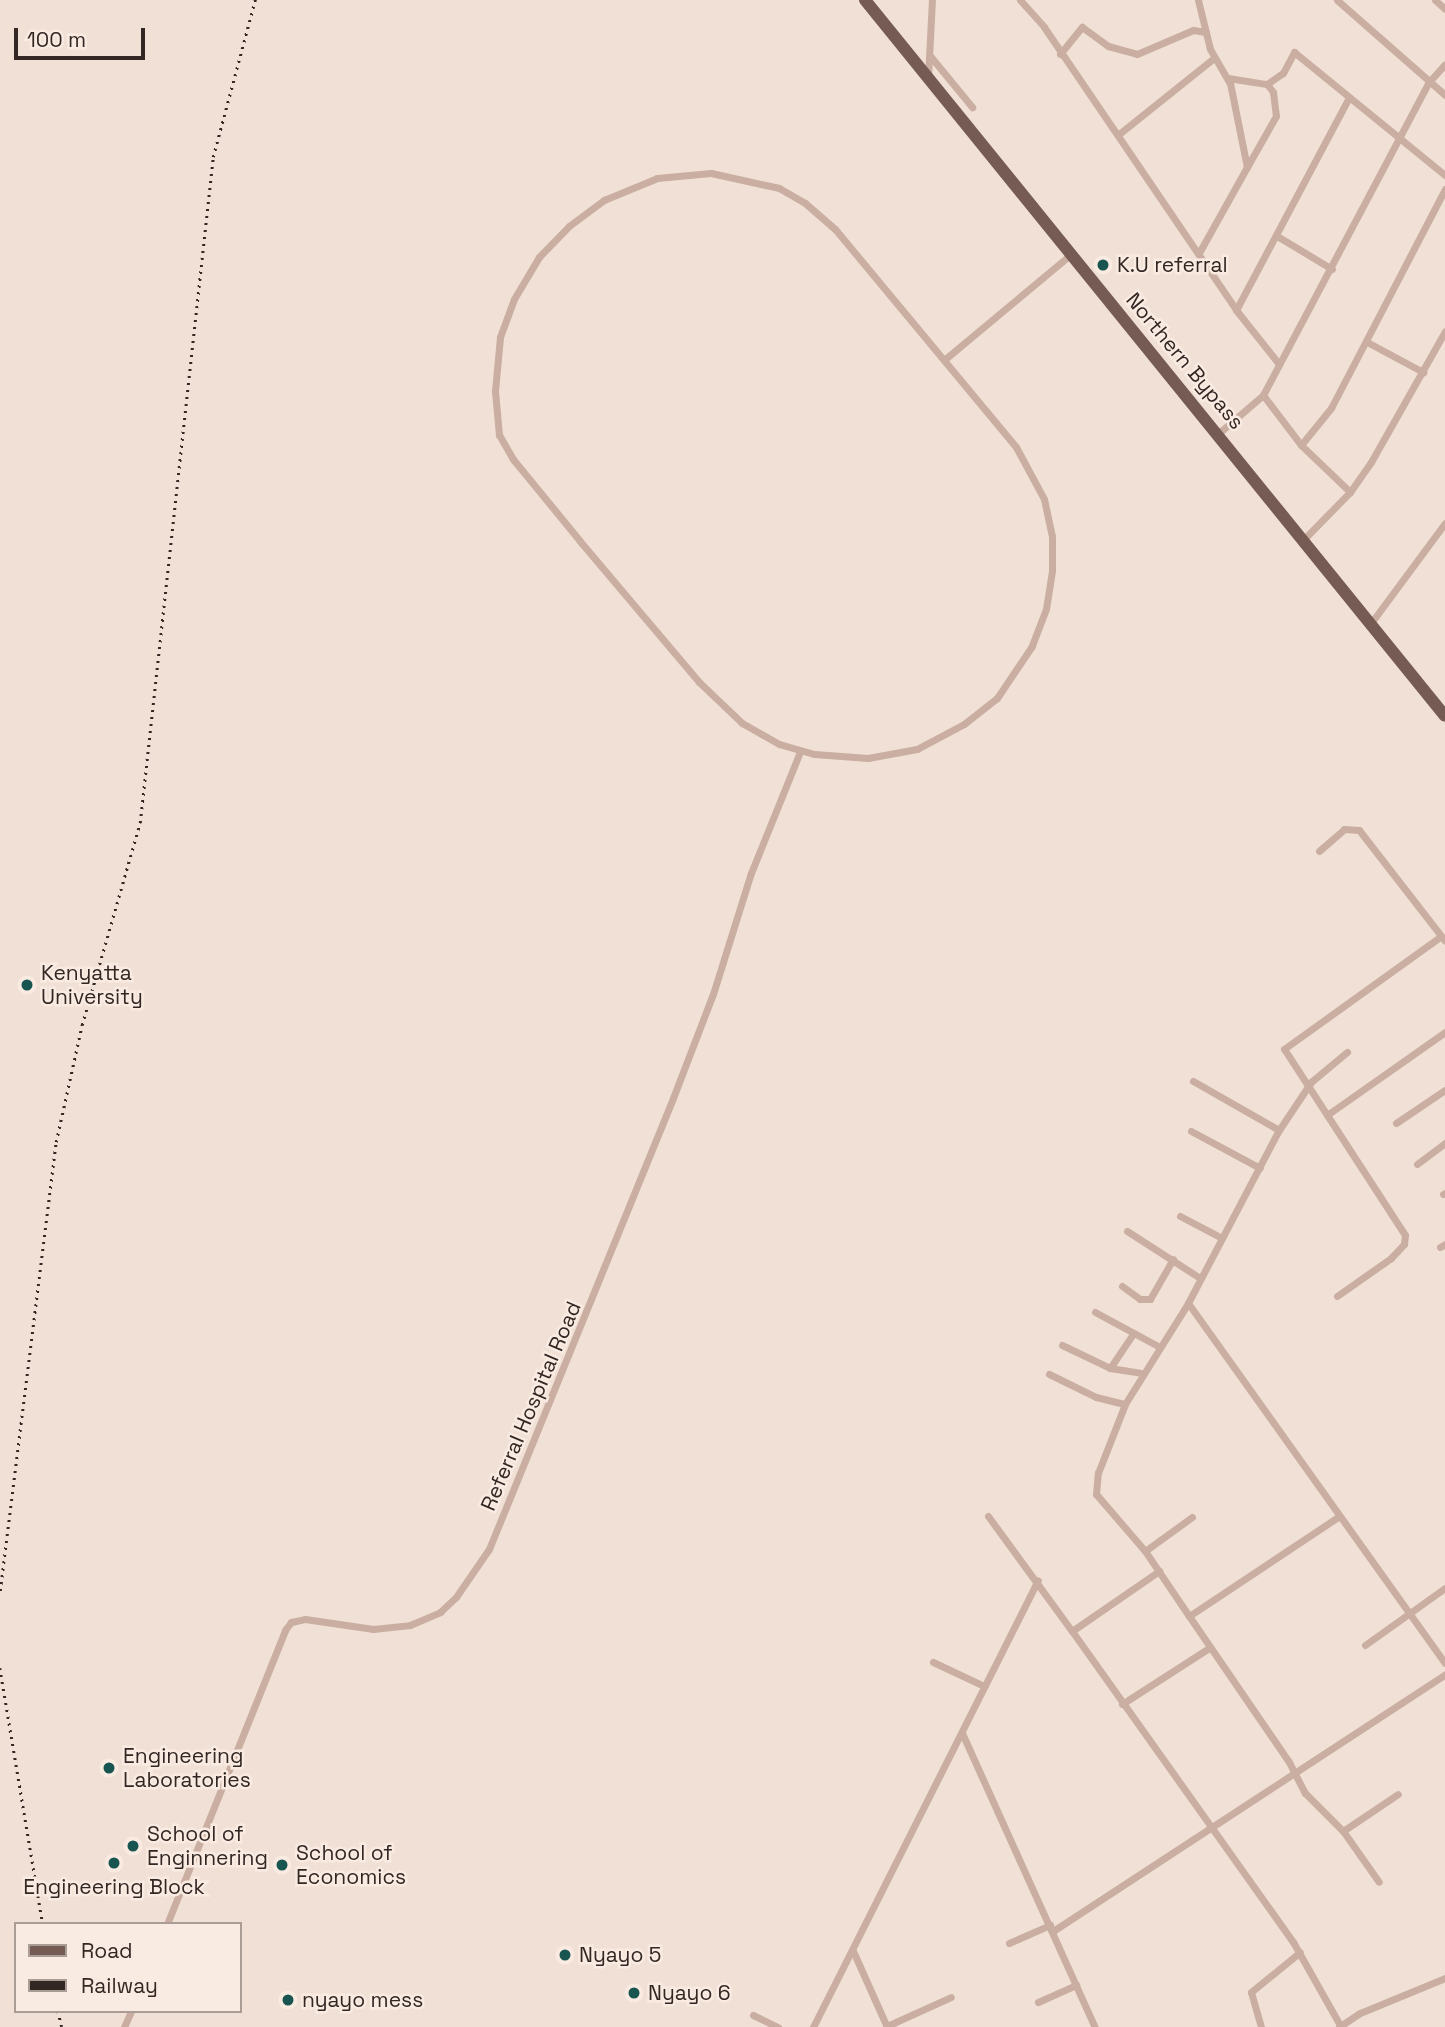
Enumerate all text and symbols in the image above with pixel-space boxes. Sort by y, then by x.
scale bar [18,14,149,58]
text: 100 m [27,26,86,53]
place label: K.U referral [1117,252,1228,278]
marker: K.U referral [1095,257,1111,273]
street label: Northern Bypass [1121,288,1249,434]
place label: Kenyatta University [41,960,143,1010]
marker: Kenyatta University [19,977,35,993]
street label: Referral Hospital Road [475,1298,587,1514]
place label: Engineering Laboratories [123,1743,251,1793]
marker: Engineering Laboratories [101,1760,117,1776]
place label: School of Enginnering [147,1821,268,1871]
marker: School of Enginnering [125,1838,141,1854]
place label: School of Economics [296,1840,406,1890]
marker: Engineering Block [106,1855,122,1871]
marker: School of Economics [274,1857,290,1873]
place label: Engineering Block [23,1874,205,1900]
legend [14,1922,242,2013]
text: Road [81,1937,133,1964]
place label: Nyayo 5 [579,1942,661,1968]
marker: Nyayo 5 [557,1947,573,1963]
text: Railway [81,1972,158,1999]
place label: Nyayo 6 [648,1980,731,2006]
marker: Nyayo 6 [626,1985,642,2001]
place label: nyayo mess [302,1987,423,2013]
marker: nyayo mess [280,1992,296,2008]

